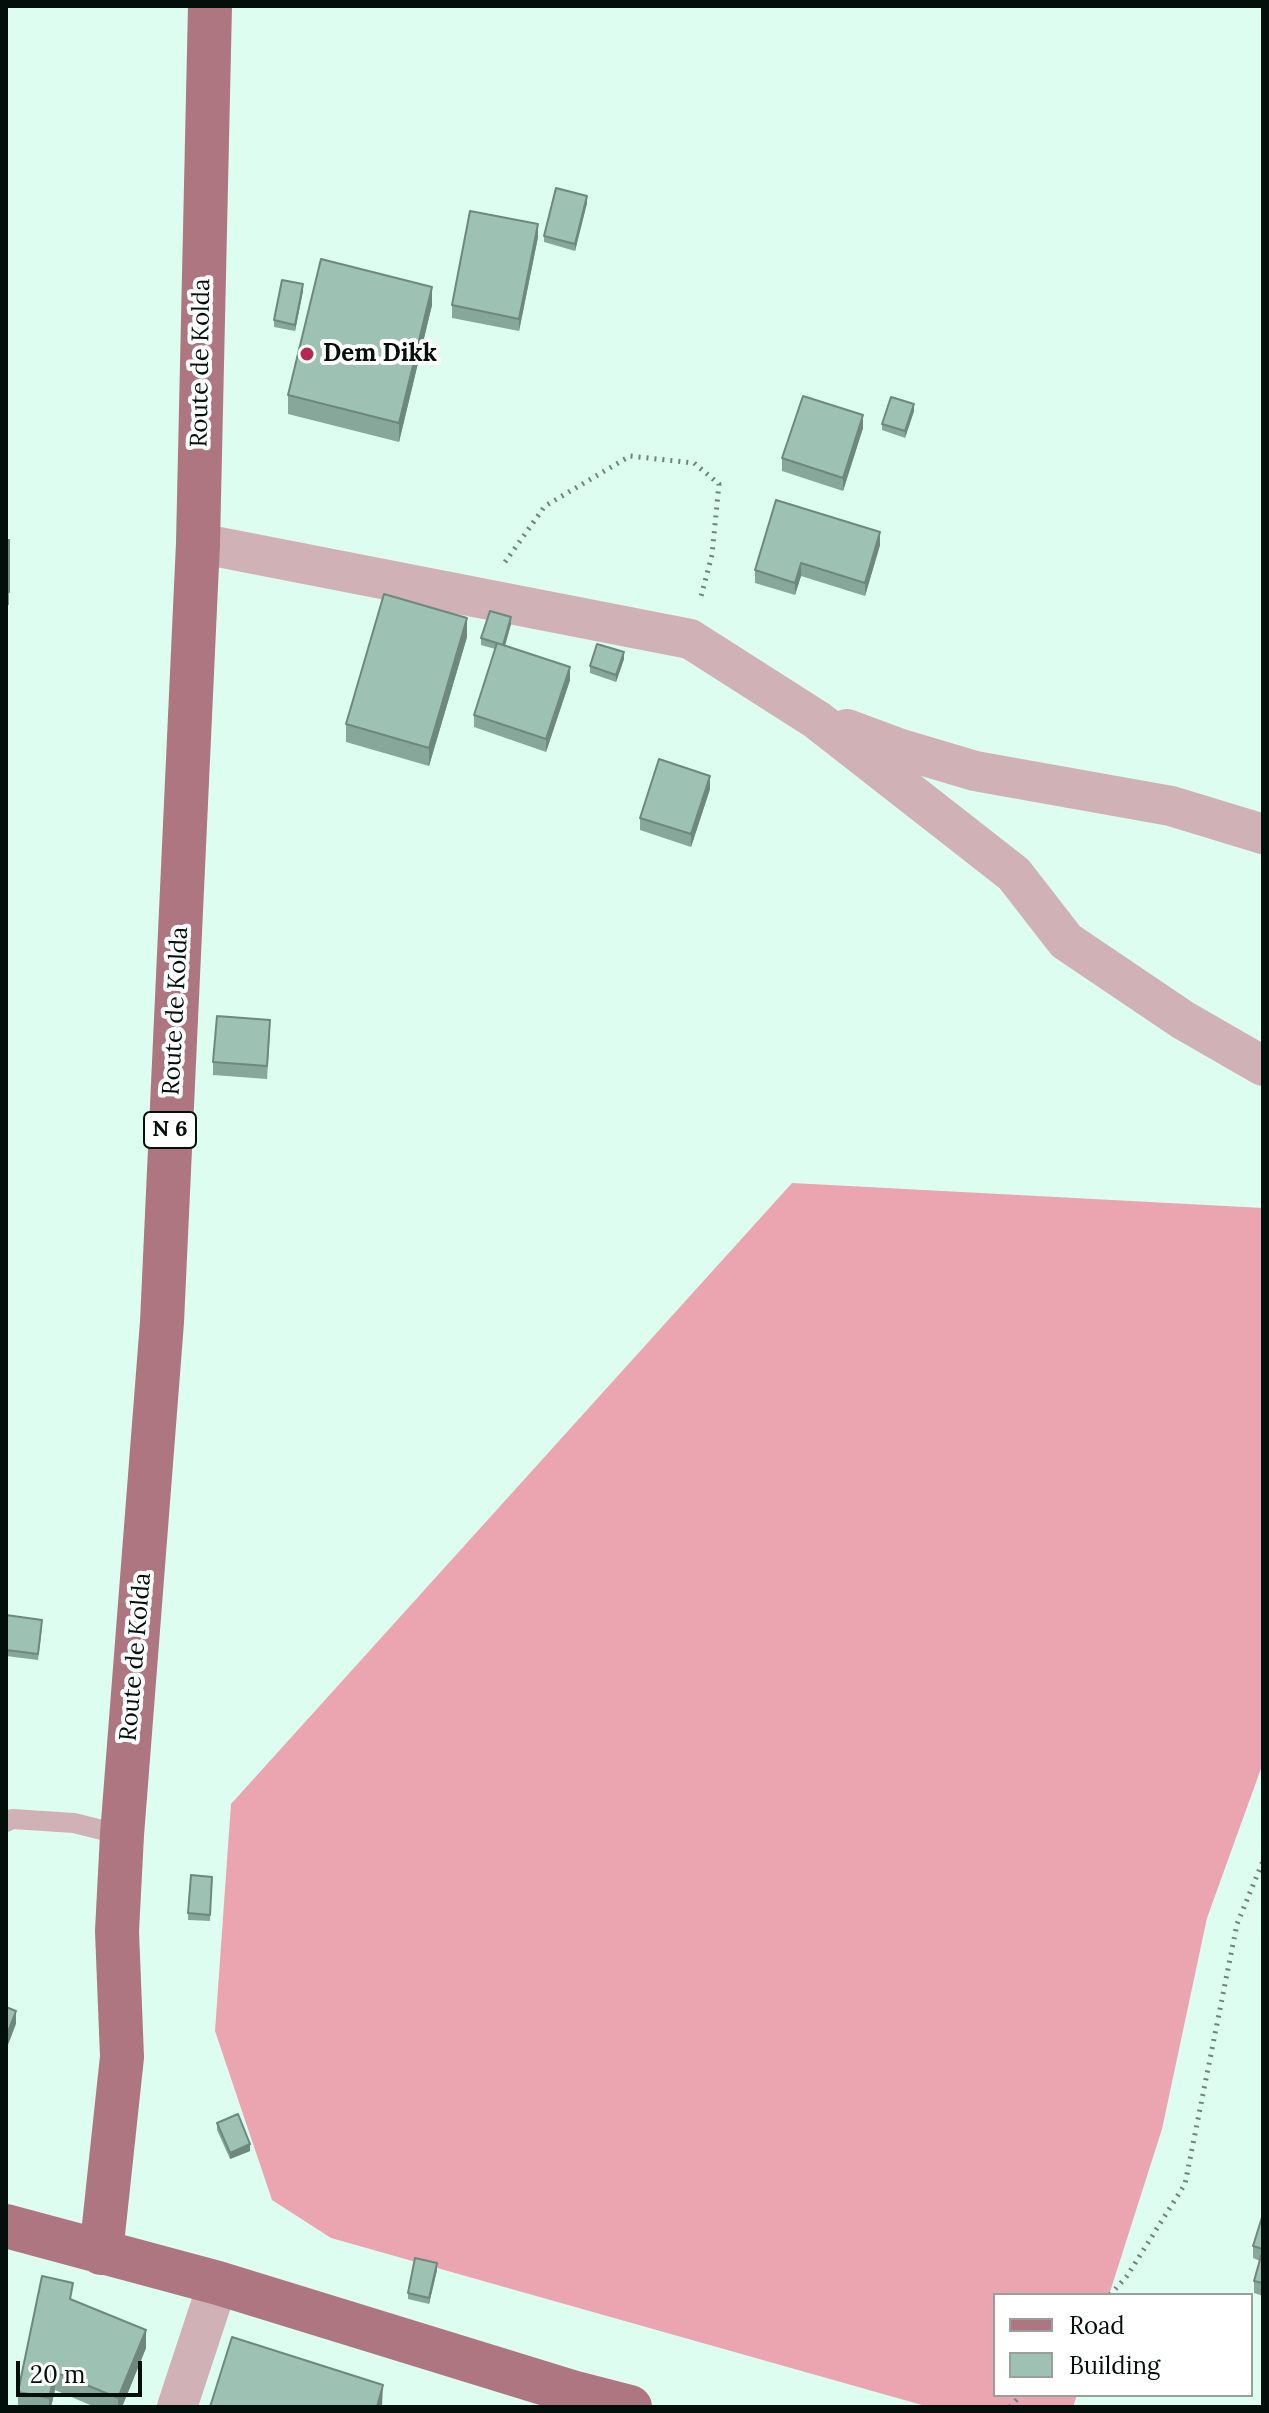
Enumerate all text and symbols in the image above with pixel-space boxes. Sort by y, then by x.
street label: Route de Kolda [185,278,217,448]
place label: Dem Dikk [323,340,437,368]
marker: Dem Dikk [298,345,316,363]
street label: Route de Kolda [157,926,195,1096]
road number: N 6 [144,1112,196,1148]
street label: Route de Kolda [114,1572,158,1742]
legend [993,2293,1253,2397]
text: Road [1069,2310,1125,2341]
scale bar [20,2345,146,2395]
text: Building [1069,2350,1160,2381]
text: 20 m [30,2359,86,2390]

